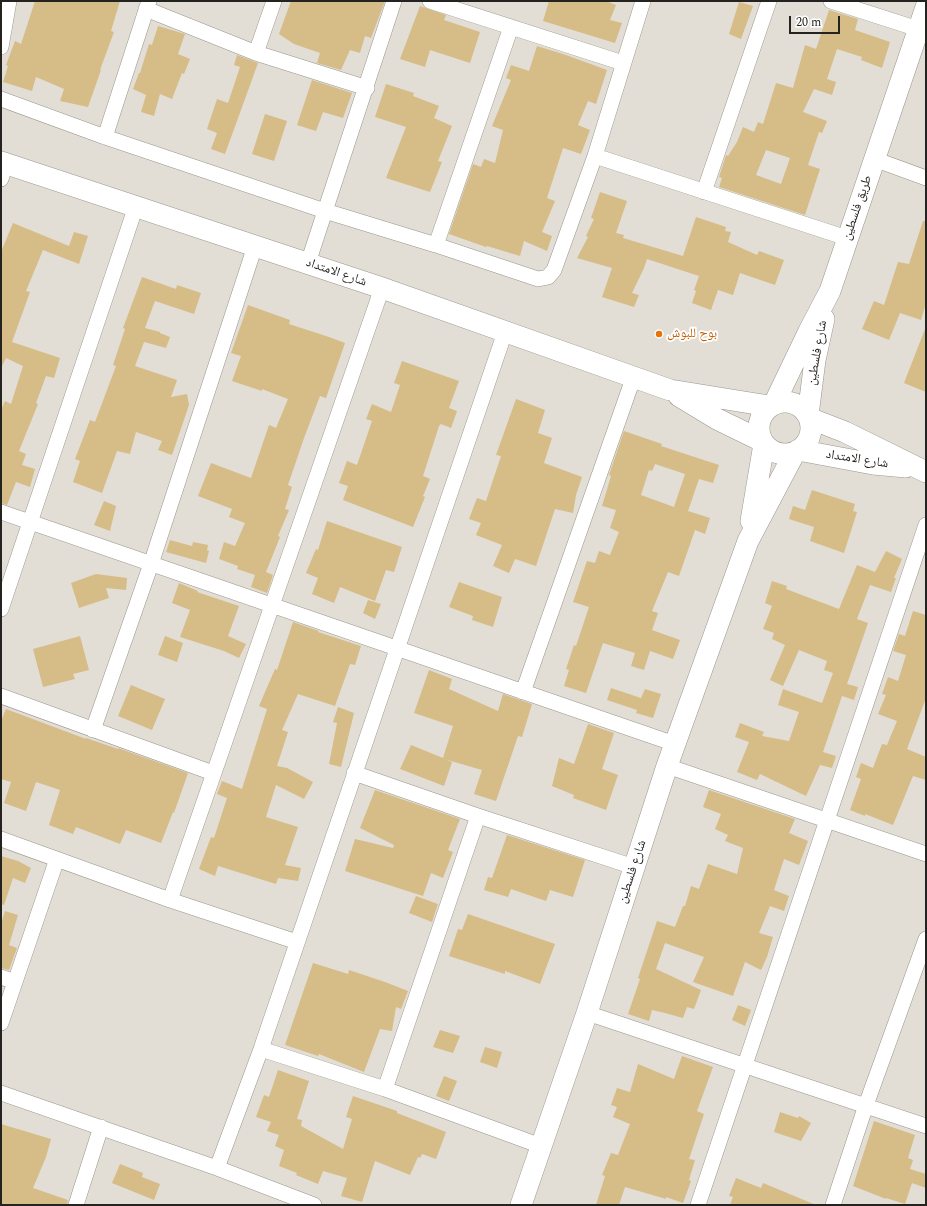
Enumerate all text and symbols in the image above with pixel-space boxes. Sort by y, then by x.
scale bar [791,8,842,34]
text: 20 m [796,13,821,32]
street label: طريق فلسطين [840,173,876,243]
street label: شارع الامتداد [304,255,368,291]
street label: شارع فلسطين [805,319,831,387]
place label: بوح للبوش [667,326,717,342]
marker: بوح للبوش [654,329,664,339]
street label: شارع الامتداد [825,447,889,473]
street label: شارع فلسطين [615,838,651,906]

